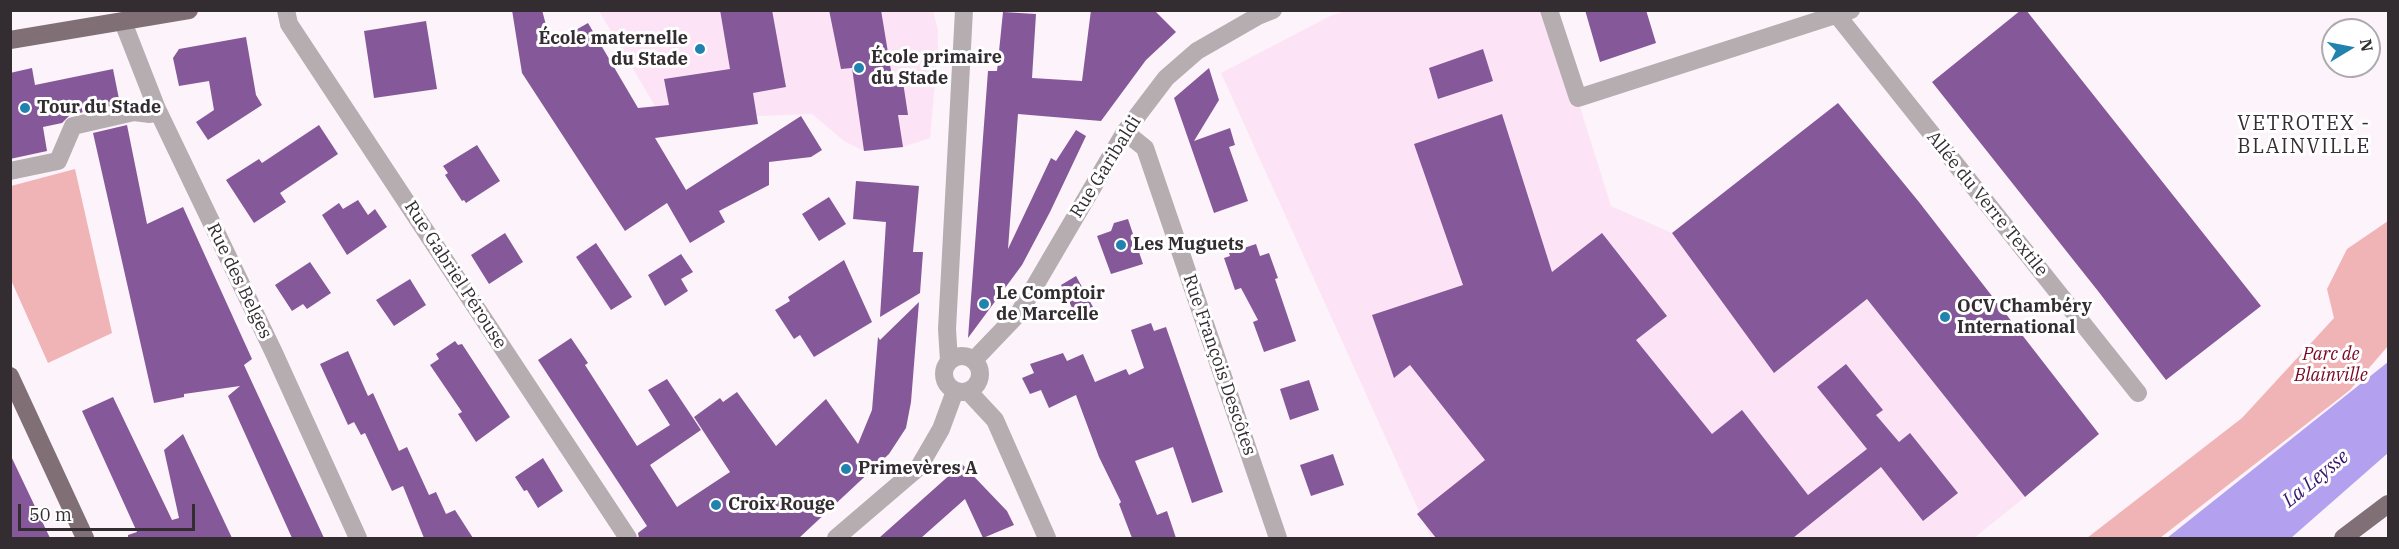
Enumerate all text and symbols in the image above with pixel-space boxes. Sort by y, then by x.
north arrow [2321,18,2381,78]
place label: École maternelle du Stade [539,28,688,70]
text: N [2356,37,2378,53]
marker: École maternelle du Stade [693,42,707,56]
place label: École primaire du Stade [871,47,1002,90]
marker: École primaire du Stade [852,61,866,75]
place label: Tour du Stade [37,97,161,119]
marker: Tour du Stade [18,101,32,115]
street label: Rue Garibaldi [1066,112,1146,222]
district label: VETROTEX - BLAINVILLE [2237,112,2371,159]
street label: Allée du Verre Textile [1922,127,2052,281]
street label: Rue Gabriel Pérouse [399,197,511,353]
street label: Rue des Belges [202,220,276,342]
place label: Les Muguets [1133,234,1244,256]
marker: Les Muguets [1114,238,1128,252]
street label: Rue François Descôtes [1178,272,1260,458]
place label: Le Comptoir de Marcelle [996,283,1105,326]
place label: OCV Chambéry International [1957,296,2092,338]
marker: Le Comptoir de Marcelle [977,297,991,311]
marker: OCV Chambéry International [1938,310,1952,324]
park label: Parc de Blainville [2294,344,2368,386]
water label: La Leysse [2278,445,2354,513]
place label: Primevères A [858,458,978,480]
marker: Primevères A [839,462,853,476]
scale bar [21,492,198,530]
place label: Croix Rouge [728,494,835,516]
marker: Croix Rouge [709,498,723,512]
text: 50 m [29,503,72,526]

